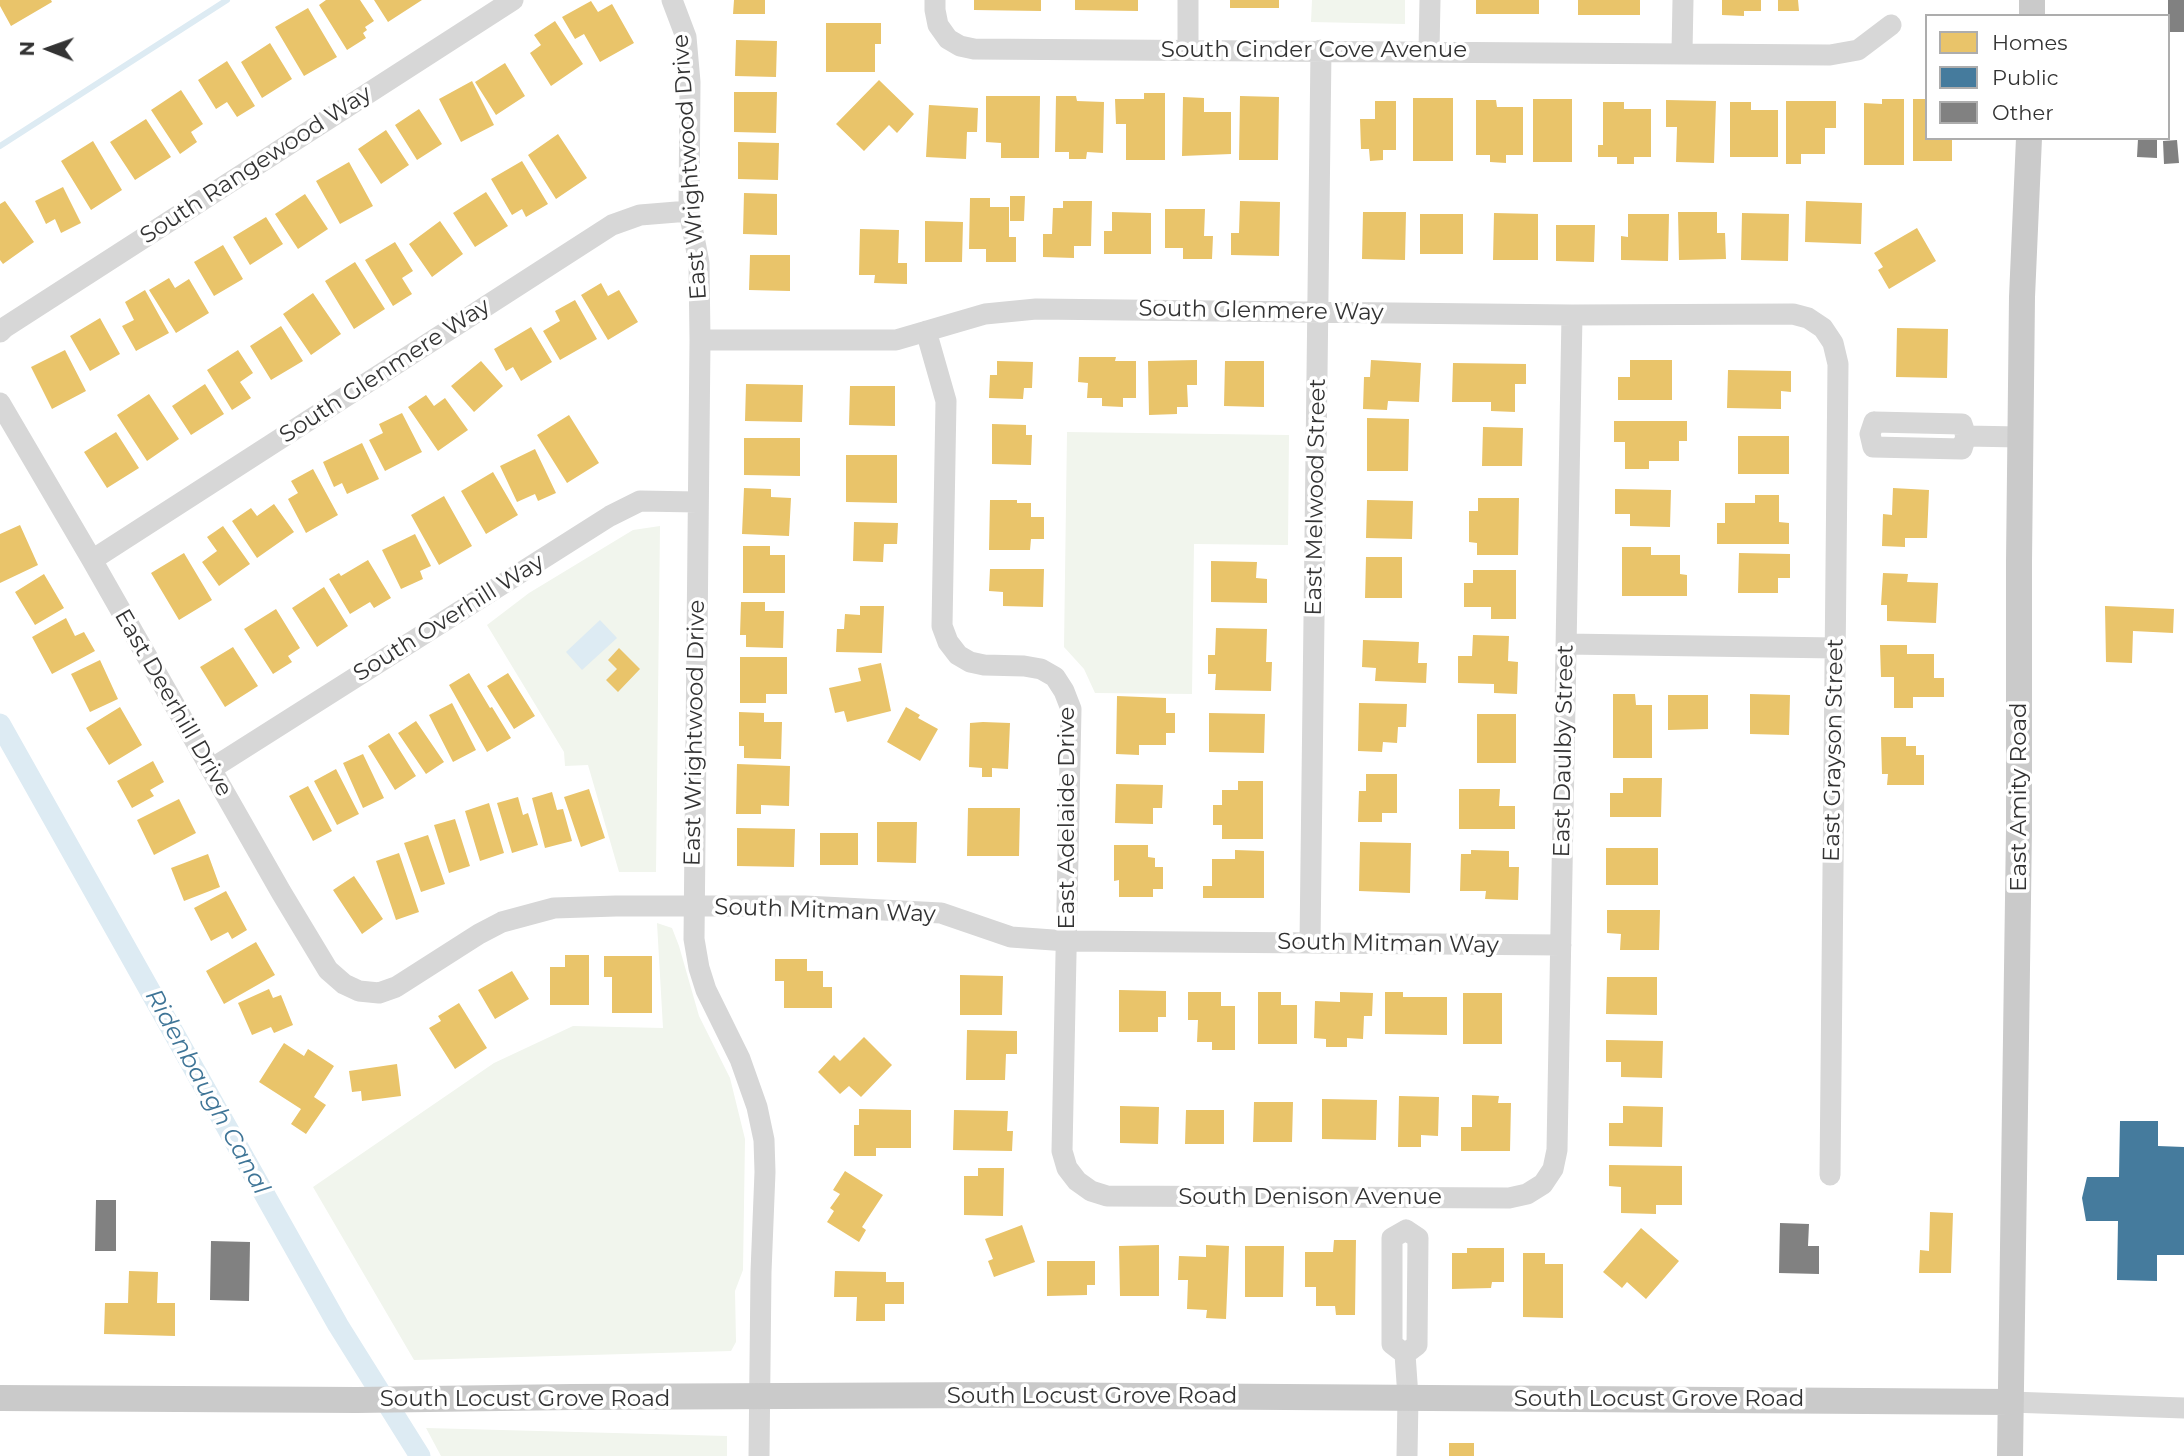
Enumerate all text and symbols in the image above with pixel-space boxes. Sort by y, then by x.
north arrow [14,14,84,84]
legend [1925,14,2170,140]
text: Homes [1992,30,2067,55]
street label: East Wrightwood Drive [667,33,713,301]
street label: South Cinder Cove Avenue [1161,36,1467,64]
text: N [16,41,39,57]
text: Public [1992,65,2059,90]
street label: South Rangewood Way [135,80,377,250]
text: Other [1992,100,2054,125]
street label: South Glenmere Way [275,293,495,449]
street label: South Glenmere Way [1138,295,1384,327]
street label: East Melwood Street [1300,378,1332,616]
street label: South Overhill Way [349,548,549,688]
street label: East Wrightwood Drive [679,600,711,866]
street label: East Deerhill Drive [108,604,238,802]
street label: East Grayson Street [1818,638,1850,862]
street label: East Daulby Street [1548,644,1580,858]
street label: East Amity Road [2005,702,2033,892]
street label: East Adelaide Drive [1053,707,1081,929]
street label: South Mitman Way [714,893,936,929]
street label: South Mitman Way [1277,928,1499,960]
water label: Ridenbaugh Canal [139,984,275,1200]
street label: South Denison Avenue [1178,1183,1442,1211]
street label: South Locust Grove Road [947,1382,1237,1410]
street label: South Locust Grove Road [380,1385,670,1413]
street label: South Locust Grove Road [1514,1385,1804,1413]

